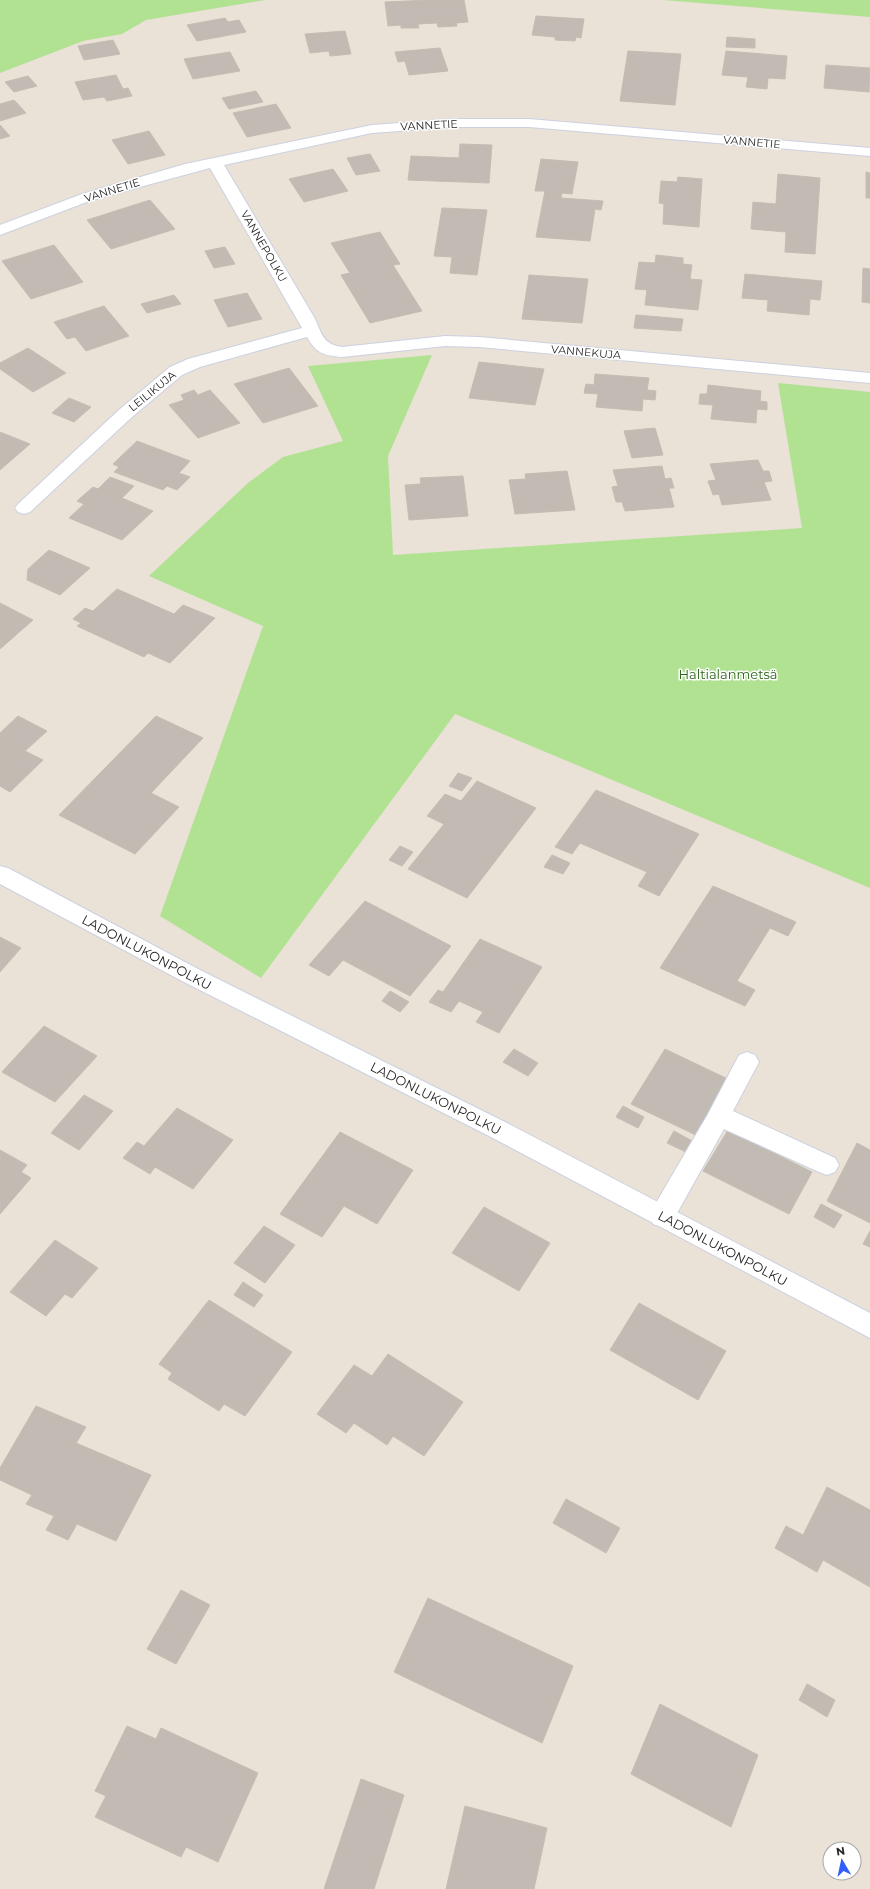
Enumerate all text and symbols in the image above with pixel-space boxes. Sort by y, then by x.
street label: VANNETIE [400,117,458,133]
street label: VANNETIE [723,133,781,151]
street label: VANNETIE [82,175,142,205]
street label: VANNEPOLKU [238,208,290,284]
street label: VANNEKUJA [550,342,622,362]
street label: LEILIKUJA [126,368,178,414]
park label: Haltialanmetsä [679,666,777,682]
street label: LADONLUKONPOLKU [79,911,215,993]
street label: LADONLUKONPOLKU [368,1058,504,1138]
street label: LADONLUKONPOLKU [655,1207,791,1289]
north arrow [822,1841,862,1881]
text: N [835,1844,846,1859]

